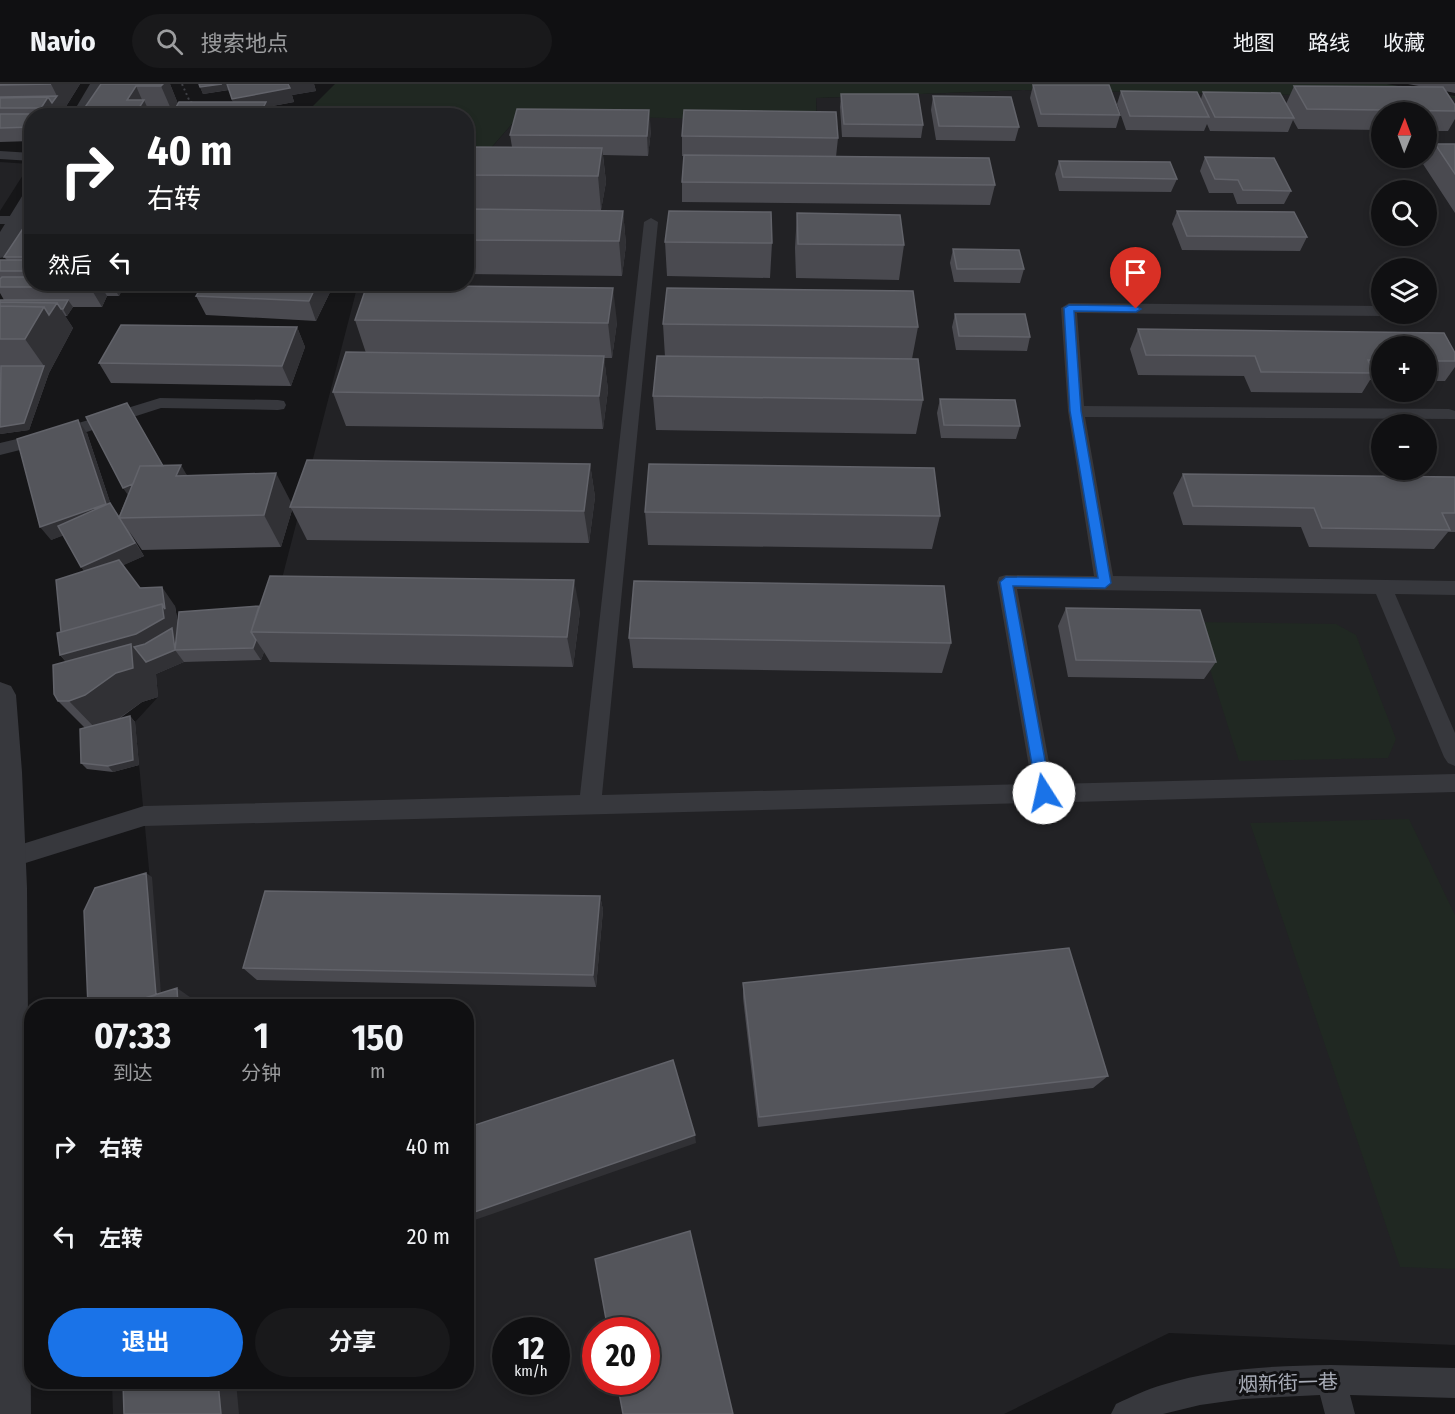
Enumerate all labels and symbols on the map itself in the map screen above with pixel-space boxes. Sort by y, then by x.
north arrow [1371,102,1437,168]
pin [1110,247,1161,309]
position arrow [1012,761,1076,825]
speed limit sign: 20 [582,1317,660,1395]
street label: 烟新街一巷 [1238,1369,1338,1397]

